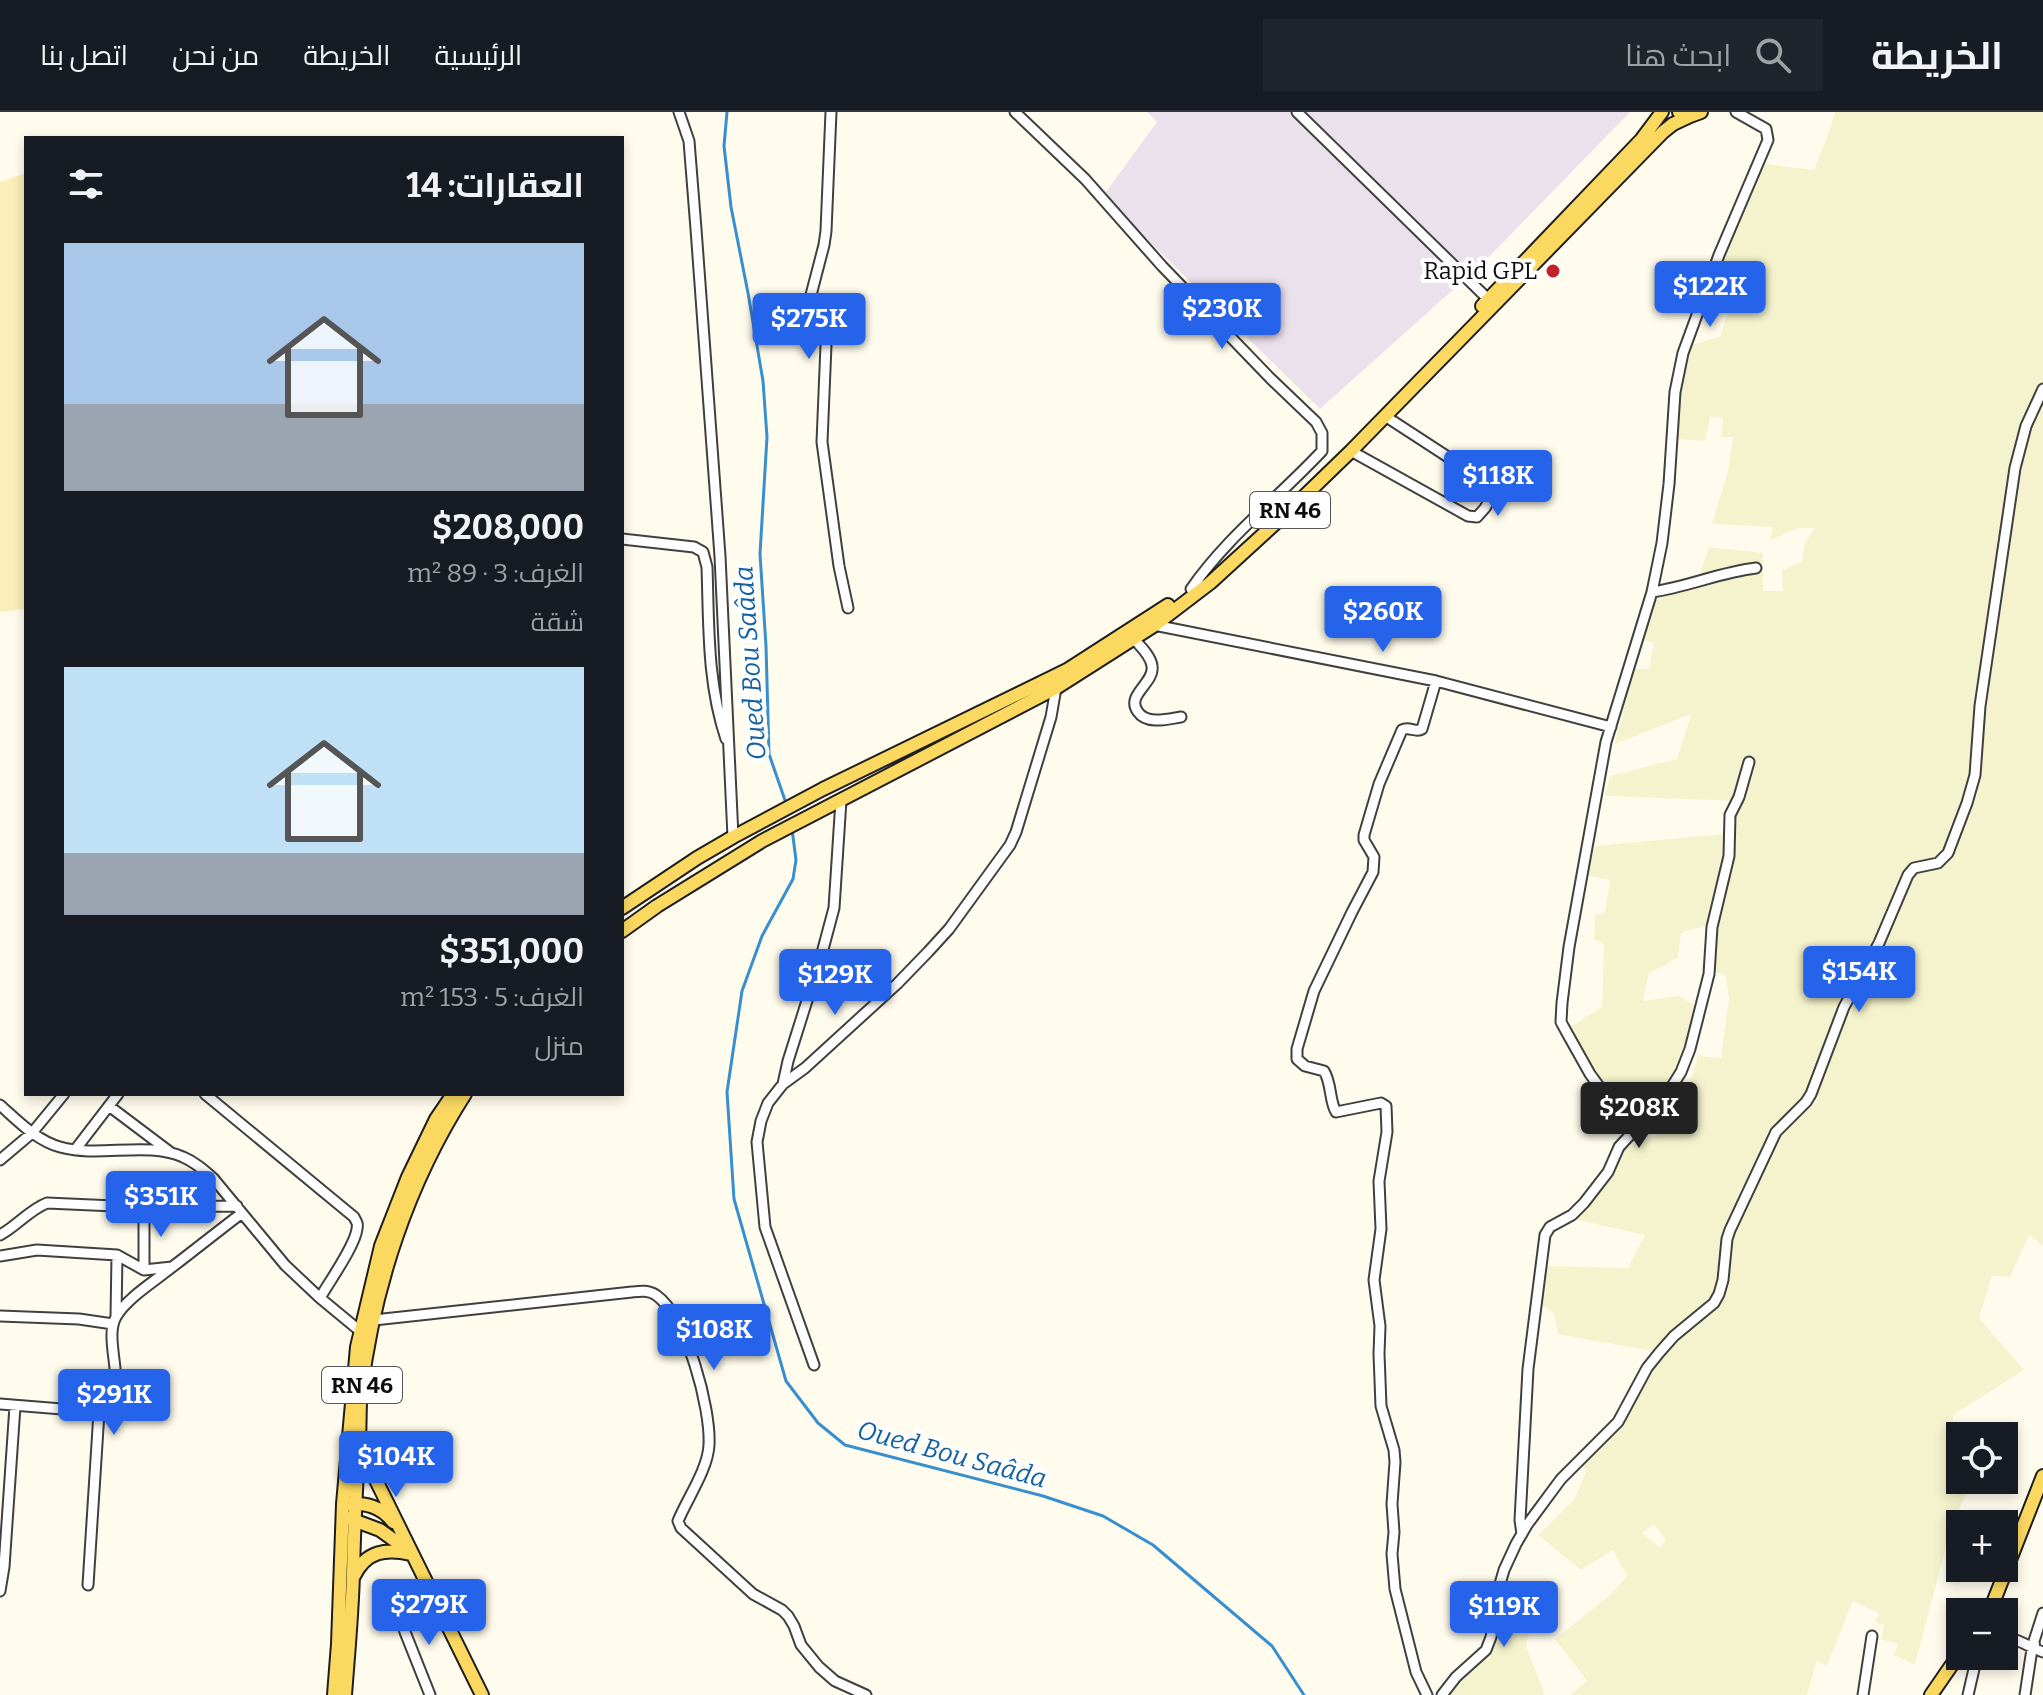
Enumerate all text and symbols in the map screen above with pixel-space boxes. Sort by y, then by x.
search box [1263,19,1823,91]
icon: search [1751,33,1795,77]
text: الخريطة [1871,33,2003,79]
text: ابحث هنا [1625,38,1731,74]
text: اتصل بنا [40,39,128,72]
text: من نحن [172,39,259,72]
text: الخريطة [303,39,391,72]
text: الرئيسية [435,39,522,72]
icon: filters [64,162,108,206]
text: العقارات: 14 [406,165,584,206]
place label: Rapid GPL [1423,257,1537,285]
pin: $122K [1654,261,1766,329]
marker: Rapid GPL [1544,262,1562,280]
text: $122K [1673,271,1747,302]
pin: $230K [1166,283,1278,351]
pin: $275K [753,293,865,361]
text: $230K [1182,293,1262,324]
icon: home [252,295,396,439]
text: $275K [771,303,847,334]
pin: $118K [1442,450,1554,518]
text: $118K [1462,460,1534,491]
road number: RN 46 [1250,492,1330,528]
text: $208,000 [432,507,584,548]
text: الغرف: 3 · 89 m² [407,558,584,589]
water label: Oued Bou Saâda [728,565,773,761]
pin: $260K [1327,586,1439,654]
text: $260K [1343,596,1423,627]
text: شقة [531,607,584,638]
icon: home [252,719,396,863]
text: $351,000 [439,931,584,972]
pin: $154K [1803,946,1915,1014]
pin: $129K [779,949,891,1017]
text: $154K [1821,956,1897,987]
text: $129K [797,959,873,990]
text: الغرف: 5 · 153 m² [400,982,584,1013]
text: منزل [535,1031,584,1062]
pin: $208K [1583,1082,1695,1150]
text: $208K [1599,1092,1679,1123]
pin: $351K [105,1171,217,1239]
text: $351K [124,1181,198,1212]
pin: $108K [658,1304,770,1372]
text: $108K [675,1314,753,1345]
road number: RN 46 [322,1367,402,1403]
pin: $291K [58,1369,170,1437]
text: $291K [76,1379,152,1410]
water label: Oued Bou Saâda [854,1414,1050,1495]
map controls [1946,1422,2018,1670]
button: locate [1946,1422,2018,1494]
pin: $104K [340,1431,452,1499]
text: $104K [357,1441,435,1472]
button: + [1946,1510,2018,1582]
pin: $279K [373,1579,485,1647]
pin: $119K [1448,1581,1560,1649]
text: $279K [390,1589,468,1620]
text: $119K [1468,1591,1540,1622]
button: − [1946,1598,2018,1670]

